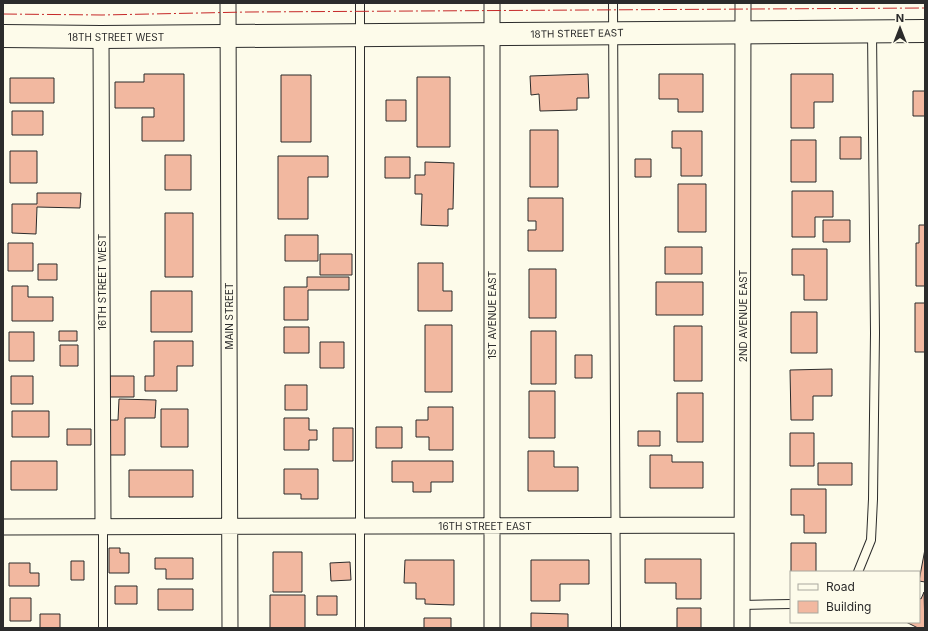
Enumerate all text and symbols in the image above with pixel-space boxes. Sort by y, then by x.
north arrow [880,8,920,48]
text: N [896,11,904,25]
street label: 18TH STREET EAST [530,26,624,40]
street label: 18TH STREET WEST [68,31,164,43]
street label: 16TH STREET WEST [96,234,108,330]
street label: 2ND AVENUE EAST [737,270,749,362]
street label: 1ST AVENUE EAST [486,271,498,359]
street label: MAIN STREET [223,283,235,349]
street label: 16TH STREET EAST [438,520,532,532]
legend [790,571,920,623]
text: Road [826,579,855,594]
text: Building [826,599,871,614]

